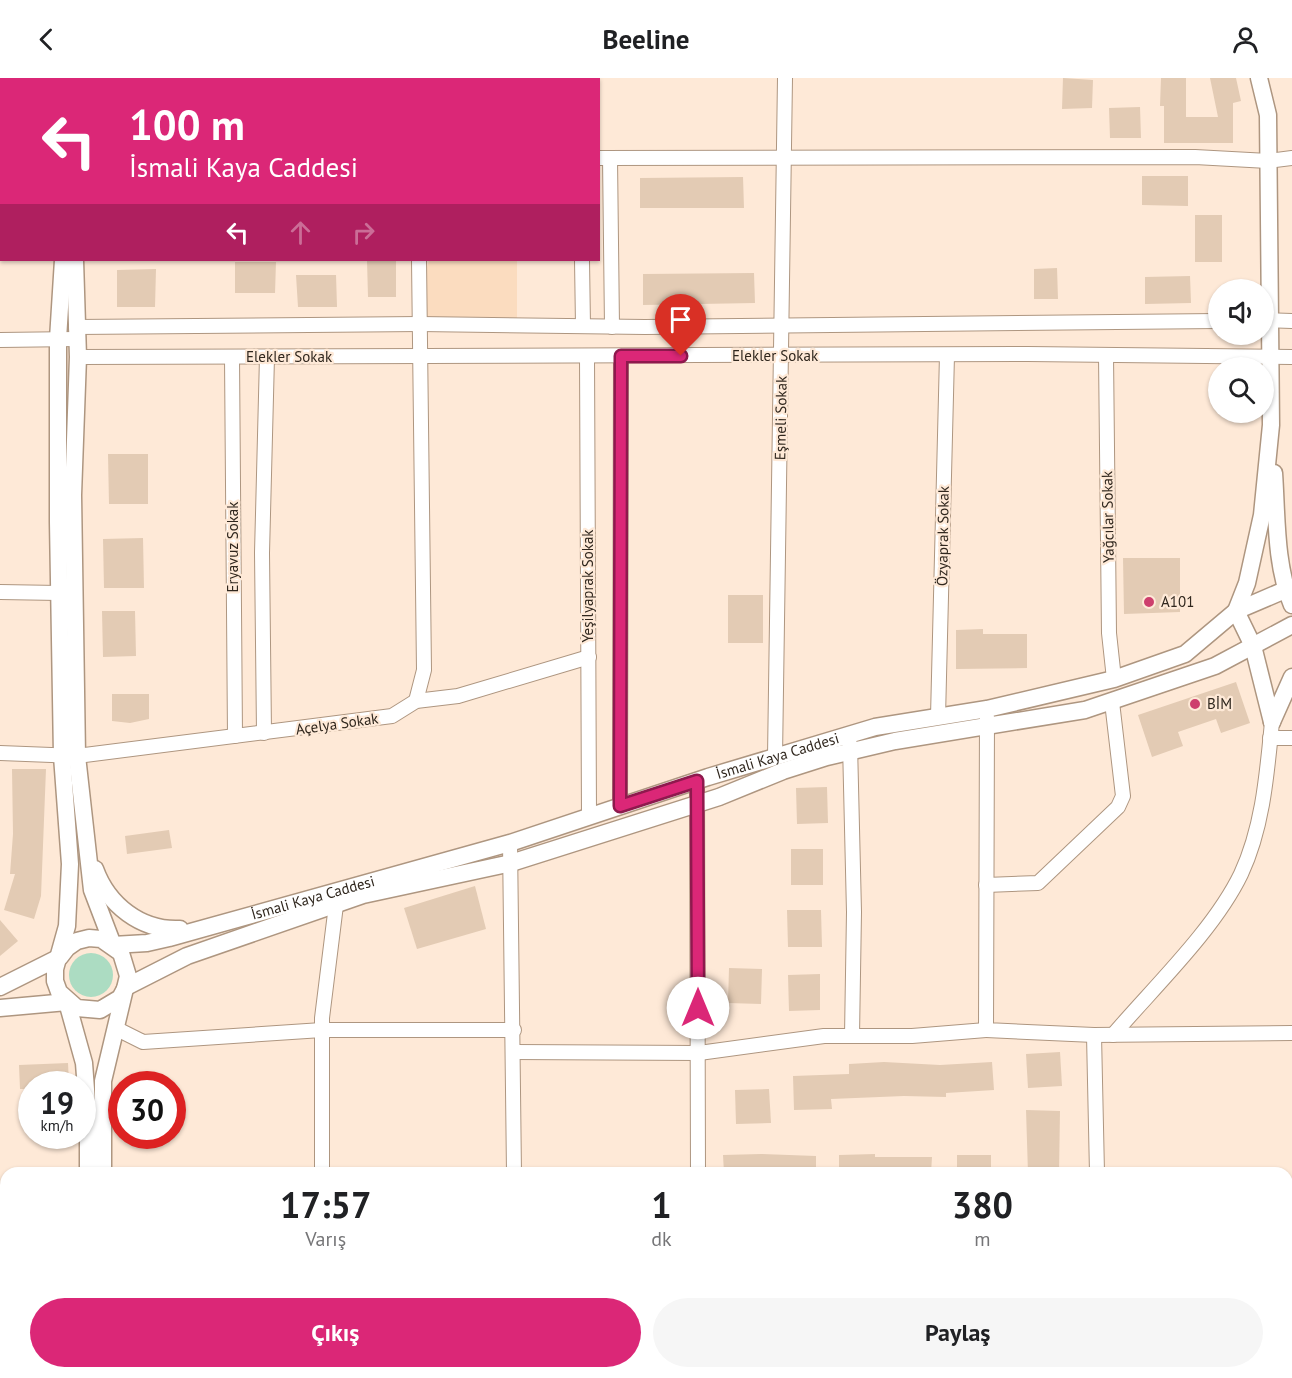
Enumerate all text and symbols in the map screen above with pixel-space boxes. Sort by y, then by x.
text: Beeline [603,22,689,56]
icon: back [30,23,63,56]
icon: person [1229,23,1262,56]
text: 100 m [129,97,245,152]
icon: left [30,102,108,180]
text: İsmali Kaya Caddesi [129,150,358,184]
icon: left [221,216,254,249]
icon: ahead [284,216,317,249]
icon: right [347,216,380,249]
map controls [1208,279,1274,423]
button: sound [1208,279,1274,345]
pin [655,294,706,356]
icon: arrive [664,303,697,336]
street label: Elekler Sokak [732,346,819,365]
street label: Elekler Sokak [246,347,333,366]
button: search [1208,357,1274,423]
street label: Eşmeli Sokak [770,375,791,460]
street label: Yağcılar Sokak [1097,470,1118,563]
street label: Özyaprak Sokak [932,485,953,586]
street label: Eryavuz Sokak [223,501,242,592]
street label: Yeşilyaprak Sokak [578,529,597,643]
place label: A101 [1161,592,1194,611]
marker: A101 [1142,595,1156,609]
place label: BİM [1207,694,1232,713]
marker: BİM [1188,697,1202,711]
street label: Açelya Sokak [294,708,380,739]
street label: İsmali Kaya Caddesi [714,728,841,783]
street label: İsmali Kaya Caddesi [249,871,377,924]
position arrow [666,976,730,1040]
speed limit sign: 30 [108,1071,186,1149]
text: 19 [40,1083,74,1122]
text: km/h [41,1116,73,1135]
text: 17:57 [280,1181,371,1228]
text: 1 [651,1181,672,1228]
text: 380 [952,1181,1013,1228]
text: Varış [305,1226,346,1252]
text: dk [651,1226,672,1252]
text: m [974,1226,990,1252]
button: Çıkış [30,1298,641,1367]
button: Paylaş [653,1298,1263,1367]

